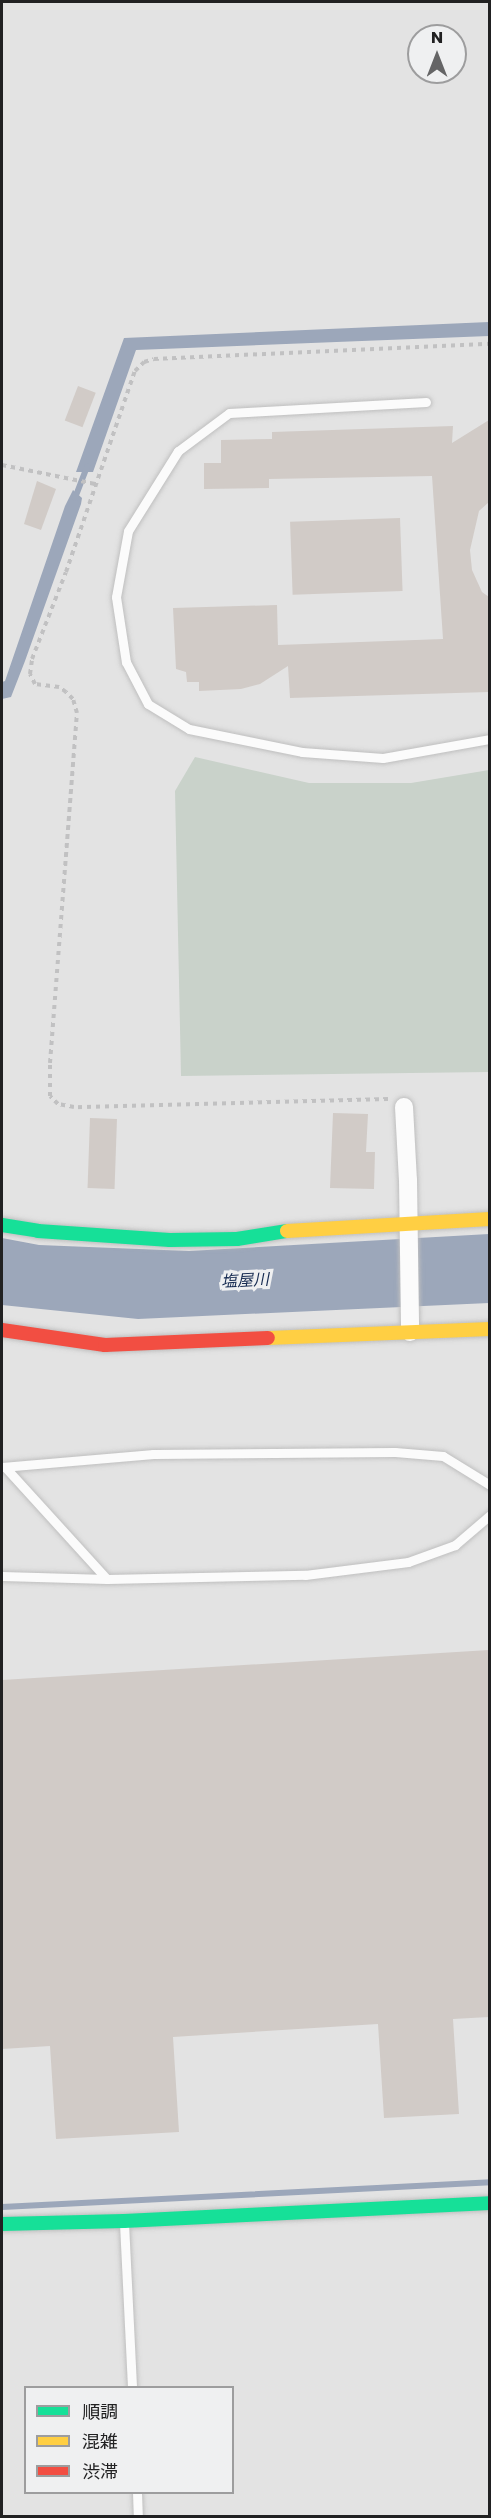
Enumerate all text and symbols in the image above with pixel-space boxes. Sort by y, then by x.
north arrow [407,24,467,84]
text: N [431,26,443,49]
water label: 塩屋川 [221,1270,269,1292]
legend [24,2386,234,2494]
text: 順調 [82,2399,118,2424]
text: 混雑 [82,2429,118,2454]
text: 渋滞 [82,2459,118,2484]

